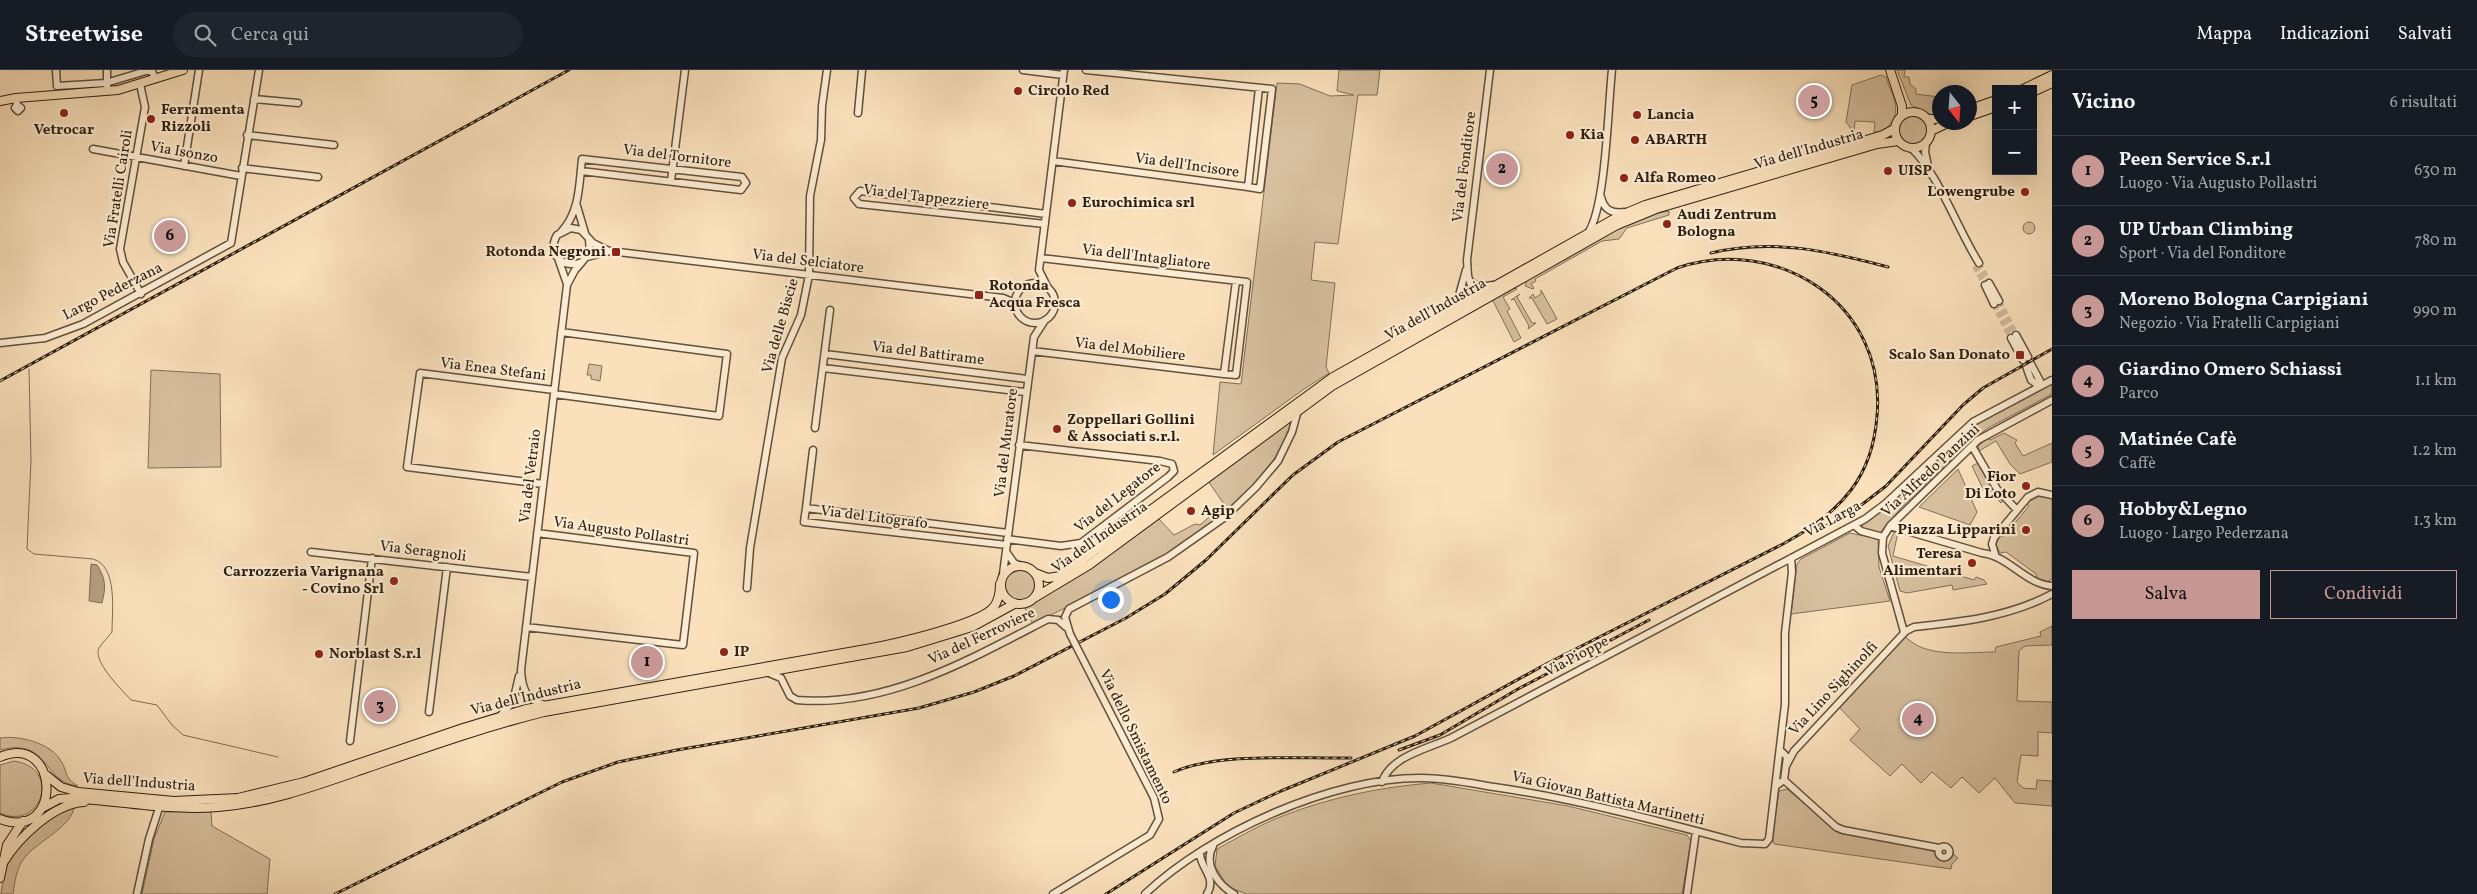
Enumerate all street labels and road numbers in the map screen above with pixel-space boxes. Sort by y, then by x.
street label: Via del Fonditore [1448,110,1482,224]
street label: Via dell'Industria [1752,124,1866,176]
street label: Via Fratelli Cairoli [99,128,139,250]
street label: Via Isonzo [148,137,220,169]
street label: Via del Tornitore [622,140,732,174]
street label: Via dell'Incisore [1133,148,1241,184]
street label: Via del Tappezziere [862,180,990,216]
street label: Via dell'Intagliatore [1081,240,1211,276]
street label: Via del Selciatore [751,245,865,279]
street label: Largo Pederzana [59,258,167,326]
street label: Via dell'Industria [1381,273,1491,347]
street label: Via delle Biscie [757,276,805,376]
street label: Via del Mobiliere [1073,333,1187,367]
street label: Via del Battirame [871,337,985,371]
street label: Via Enea Stefani [439,353,547,387]
street label: Via del Muratore [990,387,1024,499]
street label: Via Alfredo Panzini [1877,420,1985,522]
street label: Via del Vetraio [515,428,547,524]
street label: Via del Legatore [1070,458,1166,538]
street label: Via Larga [1801,496,1865,544]
street label: Via dell'Industria [1048,497,1152,579]
street label: Via del Litografo [819,501,929,535]
street label: Via Augusto Pollastri [552,512,690,552]
street label: Via Seragnoli [378,536,468,568]
street label: Via del Ferroviere [925,603,1039,671]
street label: Via Pioppe [1541,631,1613,683]
street label: Via Lino Sighinolfi [1785,637,1883,741]
street label: Via dello Smistamento [1093,666,1177,808]
street label: Via dell'Industria [469,674,583,722]
street label: Via Giovan Battista Martinetti [1510,767,1706,831]
street label: Via dell'Industria [82,769,196,797]

